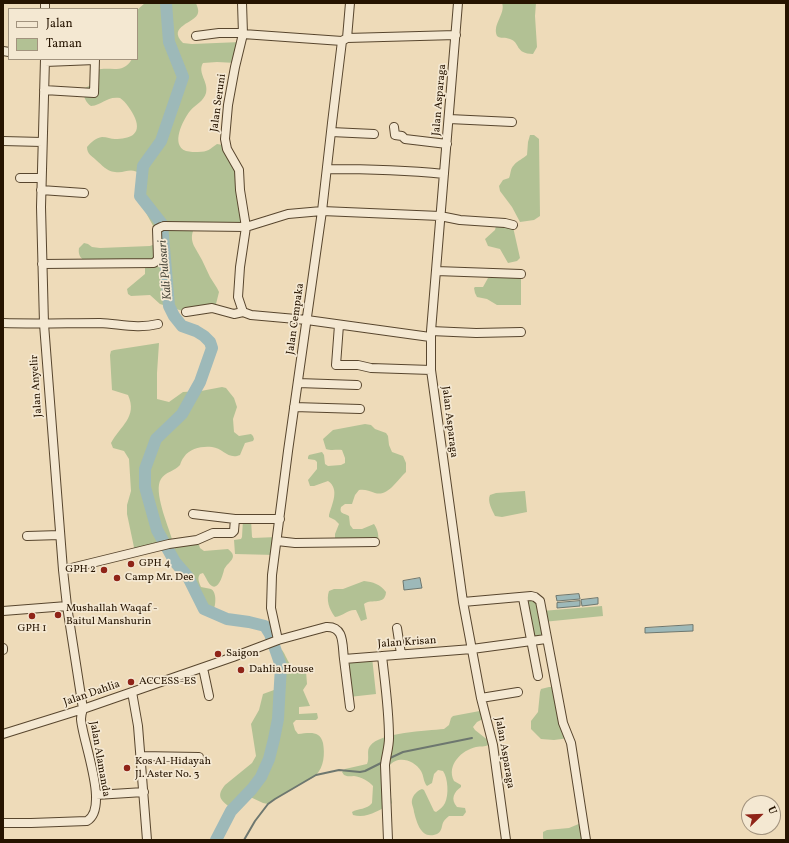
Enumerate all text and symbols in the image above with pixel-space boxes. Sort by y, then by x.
legend [8,8,138,60]
text: Jalan [46,16,73,32]
text: Taman [46,36,82,52]
street label: Jalan Asparaga [430,64,450,136]
street label: Jalan Seruni [208,73,230,133]
water label: Kali Pulosari [156,239,176,301]
street label: Jalan Cempaka [284,282,308,356]
street label: Jalan Anyelir [28,354,46,418]
street label: Jalan Asparaga [438,385,460,459]
place label: GPH 4 [139,557,170,571]
marker: GPH 4 [126,559,136,569]
place label: GPH 2 [65,563,96,577]
marker: GPH 2 [99,565,109,575]
place label: Camp Mr. Dee [125,571,194,585]
marker: Camp Mr. Dee [112,573,122,583]
place label: Mushallah Waqaf - Baitul Manshurin [66,602,158,628]
marker: Mushallah Waqaf - Baitul Manshurin [53,610,63,620]
marker: GPH 1 [27,611,37,621]
place label: GPH 1 [17,622,47,636]
street label: Jalan Krisan [377,634,437,652]
place label: Saigon [226,647,259,661]
marker: Saigon [213,649,223,659]
place label: Dahlia House [249,663,314,677]
marker: Dahlia House [236,665,246,675]
place label: ACCESS-ES [139,675,196,689]
marker: ACCESS-ES [126,677,136,687]
street label: Jalan Dahlia [62,678,122,710]
street label: Jalan Asparaga [491,716,517,790]
street label: Jalan Alamanda [86,720,112,798]
place label: Kos Al-Hidayah Jl. Aster No. 3 [135,755,211,781]
marker: Kos Al-Hidayah Jl. Aster No. 3 [122,763,132,773]
north arrow [741,795,781,835]
text: U [763,804,780,817]

